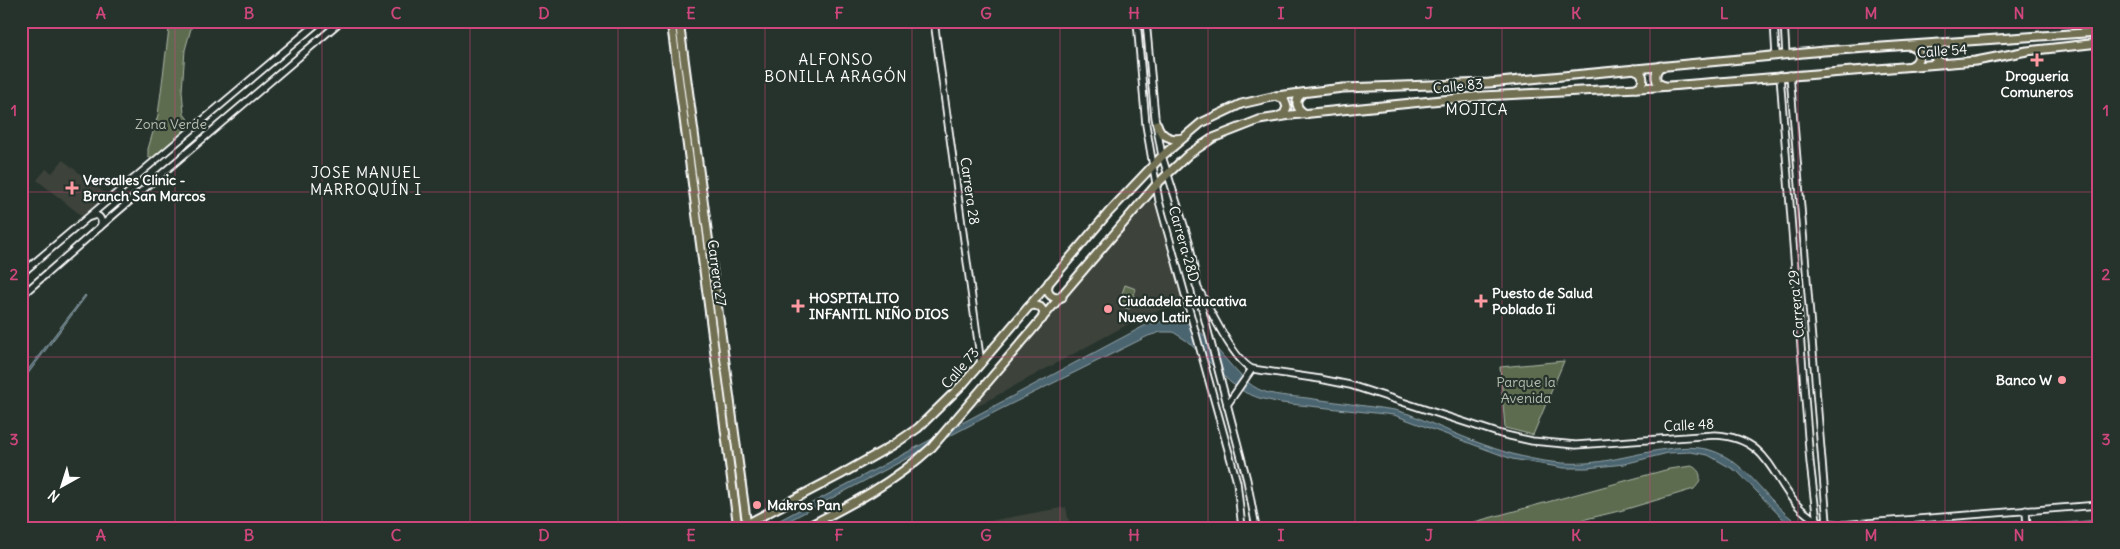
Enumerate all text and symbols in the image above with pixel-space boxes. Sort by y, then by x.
text: A [96,3,106,23]
text: B [244,3,255,23]
text: C [391,3,402,23]
text: D [538,3,550,23]
text: E [686,3,696,23]
text: F [834,3,844,23]
text: G [980,3,992,23]
text: H [1128,3,1140,23]
text: I [1278,3,1285,23]
text: J [1425,3,1434,23]
text: K [1571,3,1581,23]
text: L [1720,3,1729,23]
text: M [1865,3,1878,23]
text: N [2013,3,2025,23]
street label: Calle 54 [1916,40,1968,62]
district label: ALFONSO BONILLA ARAGÓN [764,50,908,86]
marker: Drogueria Comuneros [2031,54,2043,66]
place label: Drogueria Comuneros [2001,67,2074,101]
street label: Calle 83 [1432,74,1484,98]
text: 1 [11,100,17,120]
district label: MOJICA [1446,100,1508,119]
text: 1 [2103,100,2109,120]
park label: Zona Verde [135,115,207,133]
street label: Carrera 28 [956,156,984,226]
district label: JOSE MANUEL MARROQUÍN I [310,163,422,199]
place label: Versalles Clinic - Branch San Marcos [83,171,206,205]
marker: Versalles Clinic - Branch San Marcos [65,181,79,195]
street label: Carrera 28D [1165,204,1203,284]
street label: Carrera 27 [703,239,731,308]
text: 2 [10,264,19,284]
text: 2 [2102,264,2111,284]
street label: Carrera 29 [1784,269,1808,339]
place label: Puesto de Salud Poblado Ii [1492,284,1593,318]
place label: HOSPITALITO INFANTIL NIÑO DIOS [809,289,949,323]
place label: Ciudadela Educativa Nuevo Latir [1118,292,1247,326]
marker: Puesto de Salud Poblado Ii [1474,294,1488,308]
marker: HOSPITALITO INFANTIL NIÑO DIOS [791,299,805,313]
marker: Ciudadela Educativa Nuevo Latir [1102,303,1114,315]
street label: Calle 73 [937,344,983,392]
place label: Banco W [1996,371,2052,389]
park label: Parque la Avenida [1496,373,1556,407]
marker: Banco W [2056,374,2068,386]
street label: Calle 48 [1663,415,1715,435]
text: 3 [9,429,19,449]
text: 3 [2101,429,2111,449]
north arrow [38,462,88,512]
text: N [44,486,63,506]
place label: Makros Pan [767,496,841,514]
marker: Makros Pan [751,499,763,511]
text: A [96,525,106,545]
text: B [244,525,255,545]
text: C [391,525,402,545]
text: D [538,525,550,545]
text: E [686,525,696,545]
text: F [834,525,844,545]
text: G [980,525,992,545]
text: H [1128,525,1140,545]
text: I [1278,525,1285,545]
text: J [1425,525,1434,545]
text: K [1571,525,1581,545]
text: L [1720,525,1729,545]
text: M [1865,525,1878,545]
text: N [2013,525,2025,545]

